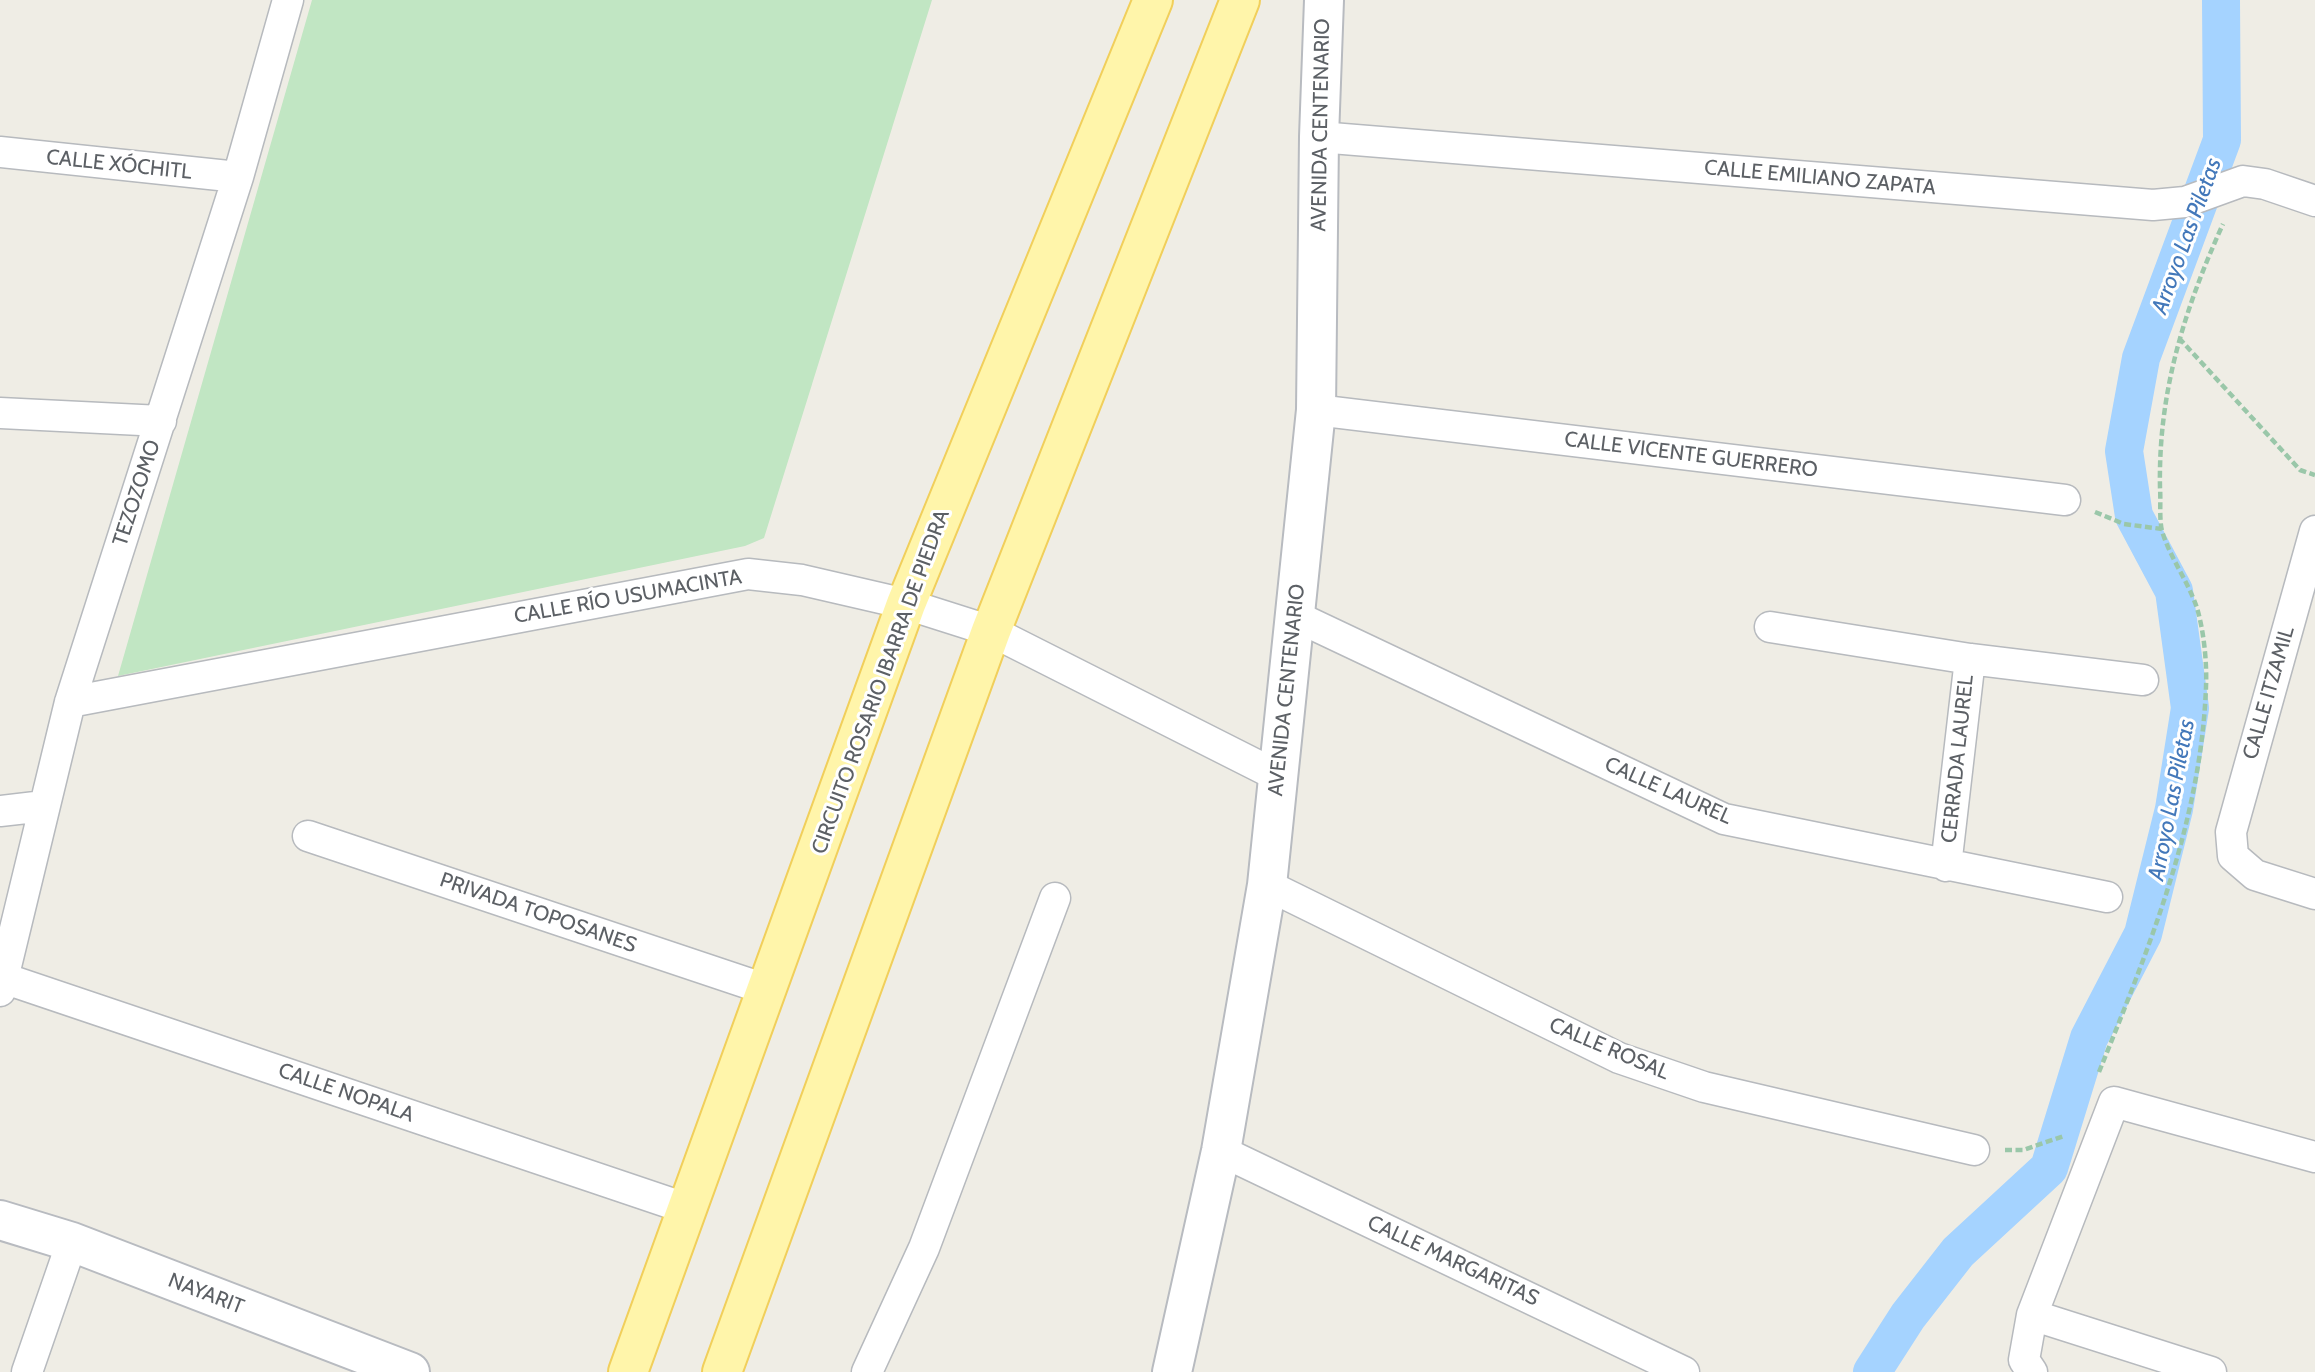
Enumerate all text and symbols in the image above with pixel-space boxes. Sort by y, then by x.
street label: AVENIDA CENTENARIO [1307,18,1335,232]
street label: CALLE XÓCHITL [45,145,193,185]
water label: Arroyo Las Piletas [2146,154,2228,318]
street label: CALLE EMILIANO ZAPATA [1703,155,1937,201]
street label: CALLE VICENTE GUERRERO [1563,427,1819,483]
street label: TEZOZOMO [108,437,166,549]
street label: CIRCUITO ROSARIO IBARRA DE PIEDRA [807,507,955,857]
street label: CALLE RÍO USUMACINTA [512,565,744,629]
street label: AVENIDA CENTENARIO [1263,583,1311,797]
street label: CALLE ITZAMIL [2238,624,2300,762]
street label: CERRADA LAUREL [1937,674,1979,844]
water label: Arroyo Las Piletas [2143,717,2201,883]
street label: CALLE LAUREL [1601,752,1735,830]
street label: PRIVADA TOPOSANES [436,867,640,959]
street label: CALLE ROSAL [1545,1012,1673,1086]
street label: CALLE NOPALA [275,1058,417,1128]
street label: CALLE MARGARITAS [1363,1210,1543,1312]
street label: NAYARIT [165,1268,247,1320]

